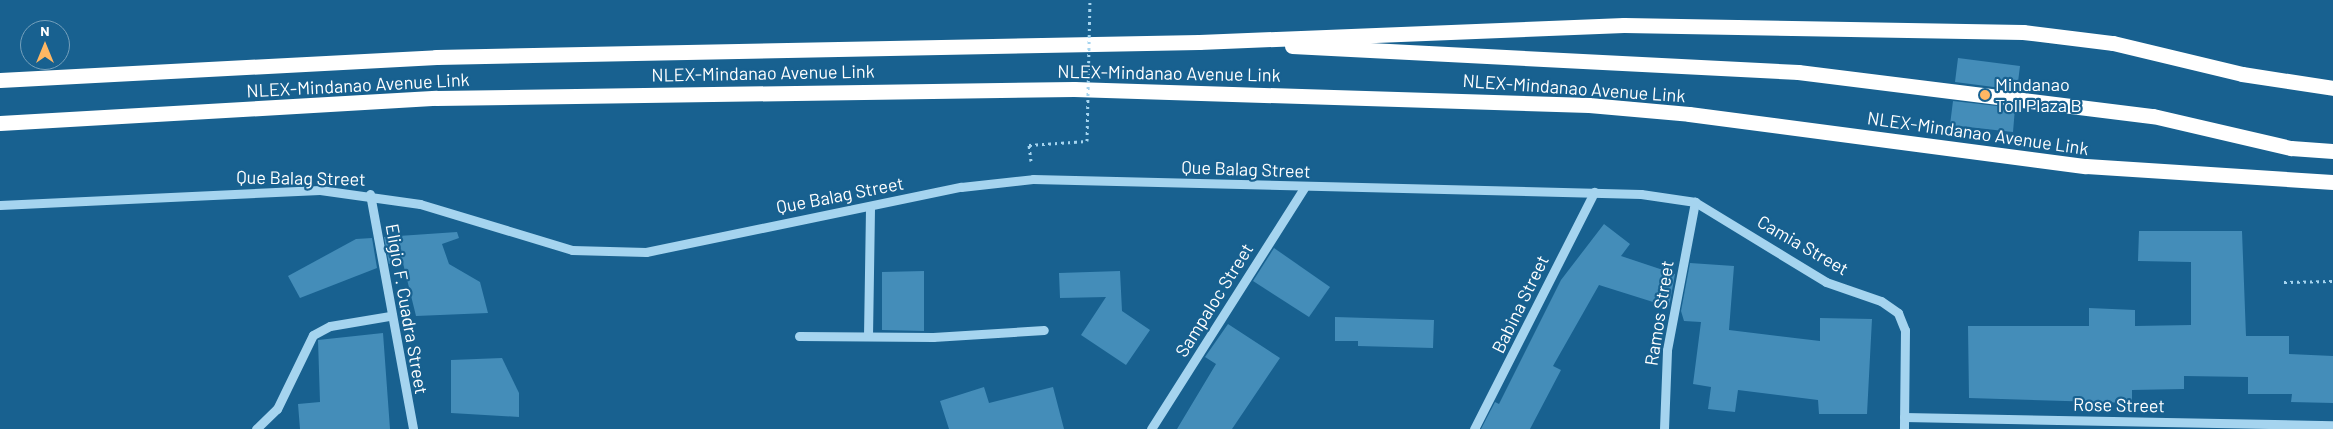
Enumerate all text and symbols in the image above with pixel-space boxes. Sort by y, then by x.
north arrow [20,20,70,70]
text: N [40,22,50,39]
street label: NLEX-Mindanao Avenue Link [651,60,875,86]
street label: NLEX-Mindanao Avenue Link [1057,60,1281,86]
street label: NLEX-Mindanao Avenue Link [246,68,470,102]
street label: NLEX-Mindanao Avenue Link [1462,69,1686,107]
place label: Mindanao Toll Plaza B [1995,74,2082,116]
marker: Mindanao Toll Plaza B [1979,89,1991,101]
street label: NLEX-Mindanao Avenue Link [1866,107,2090,159]
street label: Que Balag Street [1181,156,1311,182]
street label: Que Balag Street [236,166,366,190]
street label: Que Balag Street [774,172,906,218]
street label: Camia Street [1754,210,1852,280]
street label: Eligio F. Cuadra Street [381,222,433,396]
street label: Sampaloc Street [1170,239,1258,361]
street label: Babina Street [1487,251,1553,357]
street label: Ramos Street [1640,259,1678,367]
street label: Rose Street [2073,393,2165,417]

